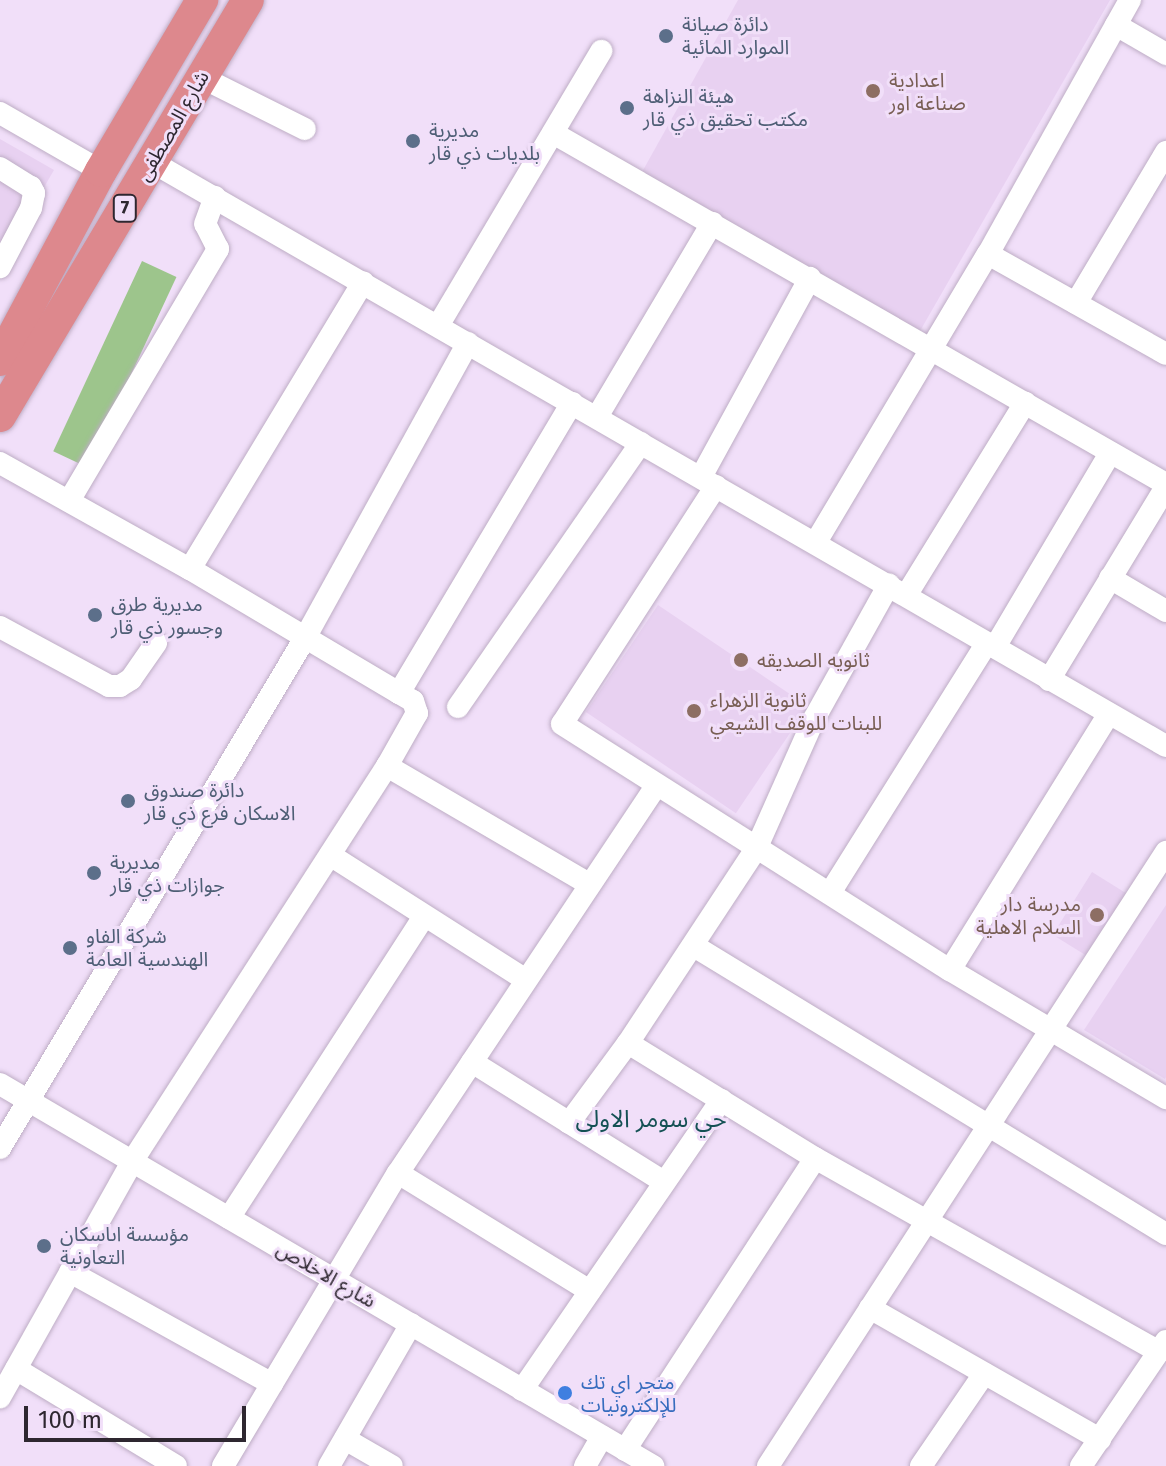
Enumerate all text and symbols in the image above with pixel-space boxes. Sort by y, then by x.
place label: دائرة صيانة الموارد المائية [682,12,789,59]
marker: دائرة صيانة الموارد المائية [657,27,675,45]
street label: شارع المصطفى [132,66,214,186]
place label: اعدادية صناعة اور [889,68,966,115]
marker: اعدادية صناعة اور [864,82,882,100]
place label: هيئة النزاهة مكتب تحقيق ذي قار [643,84,808,131]
marker: هيئة النزاهة مكتب تحقيق ذي قار [618,99,636,117]
place label: مديرية بلديات ذي قار [429,118,540,165]
marker: مديرية بلديات ذي قار [404,132,422,150]
road number: 7 [111,194,139,222]
place label: مديرية طرق وجسور ذي قار [111,592,223,639]
marker: مديرية طرق وجسور ذي قار [86,606,104,624]
place label: ثانويه الصديقه [757,648,870,672]
marker: ثانويه الصديقه [732,651,750,669]
place label: ثانوية الزهراء للبنات للوقف الشيعي [710,688,882,735]
marker: ثانوية الزهراء للبنات للوقف الشيعي [685,702,703,720]
place label: دائرة صندوق الاسكان فرع ذي قار [144,778,295,825]
marker: دائرة صندوق الاسكان فرع ذي قار [119,792,137,810]
place label: مديرية جوازات ذي قار [110,850,225,897]
marker: مديرية جوازات ذي قار [85,864,103,882]
place label: مدرسة دار السلام الاهلية [976,892,1081,939]
marker: مدرسة دار السلام الاهلية [1088,906,1106,924]
place label: شركة الفاو الهندسية العامة [86,924,208,971]
marker: شركة الفاو الهندسية العامة [61,939,79,957]
district label: حي سومر الاولى [575,1106,727,1134]
place label: مؤسسة اىاسكان التعاونية [60,1222,189,1269]
marker: مؤسسة اىاسكان التعاونية [35,1237,53,1255]
street label: شارع الاخلاص [272,1237,380,1313]
place label: متجر اي تك للإلكترونيات [581,1370,676,1417]
marker: متجر اي تك للإلكترونيات [556,1384,574,1402]
scale bar [28,1390,250,1440]
text: 100 m [38,1406,102,1434]

